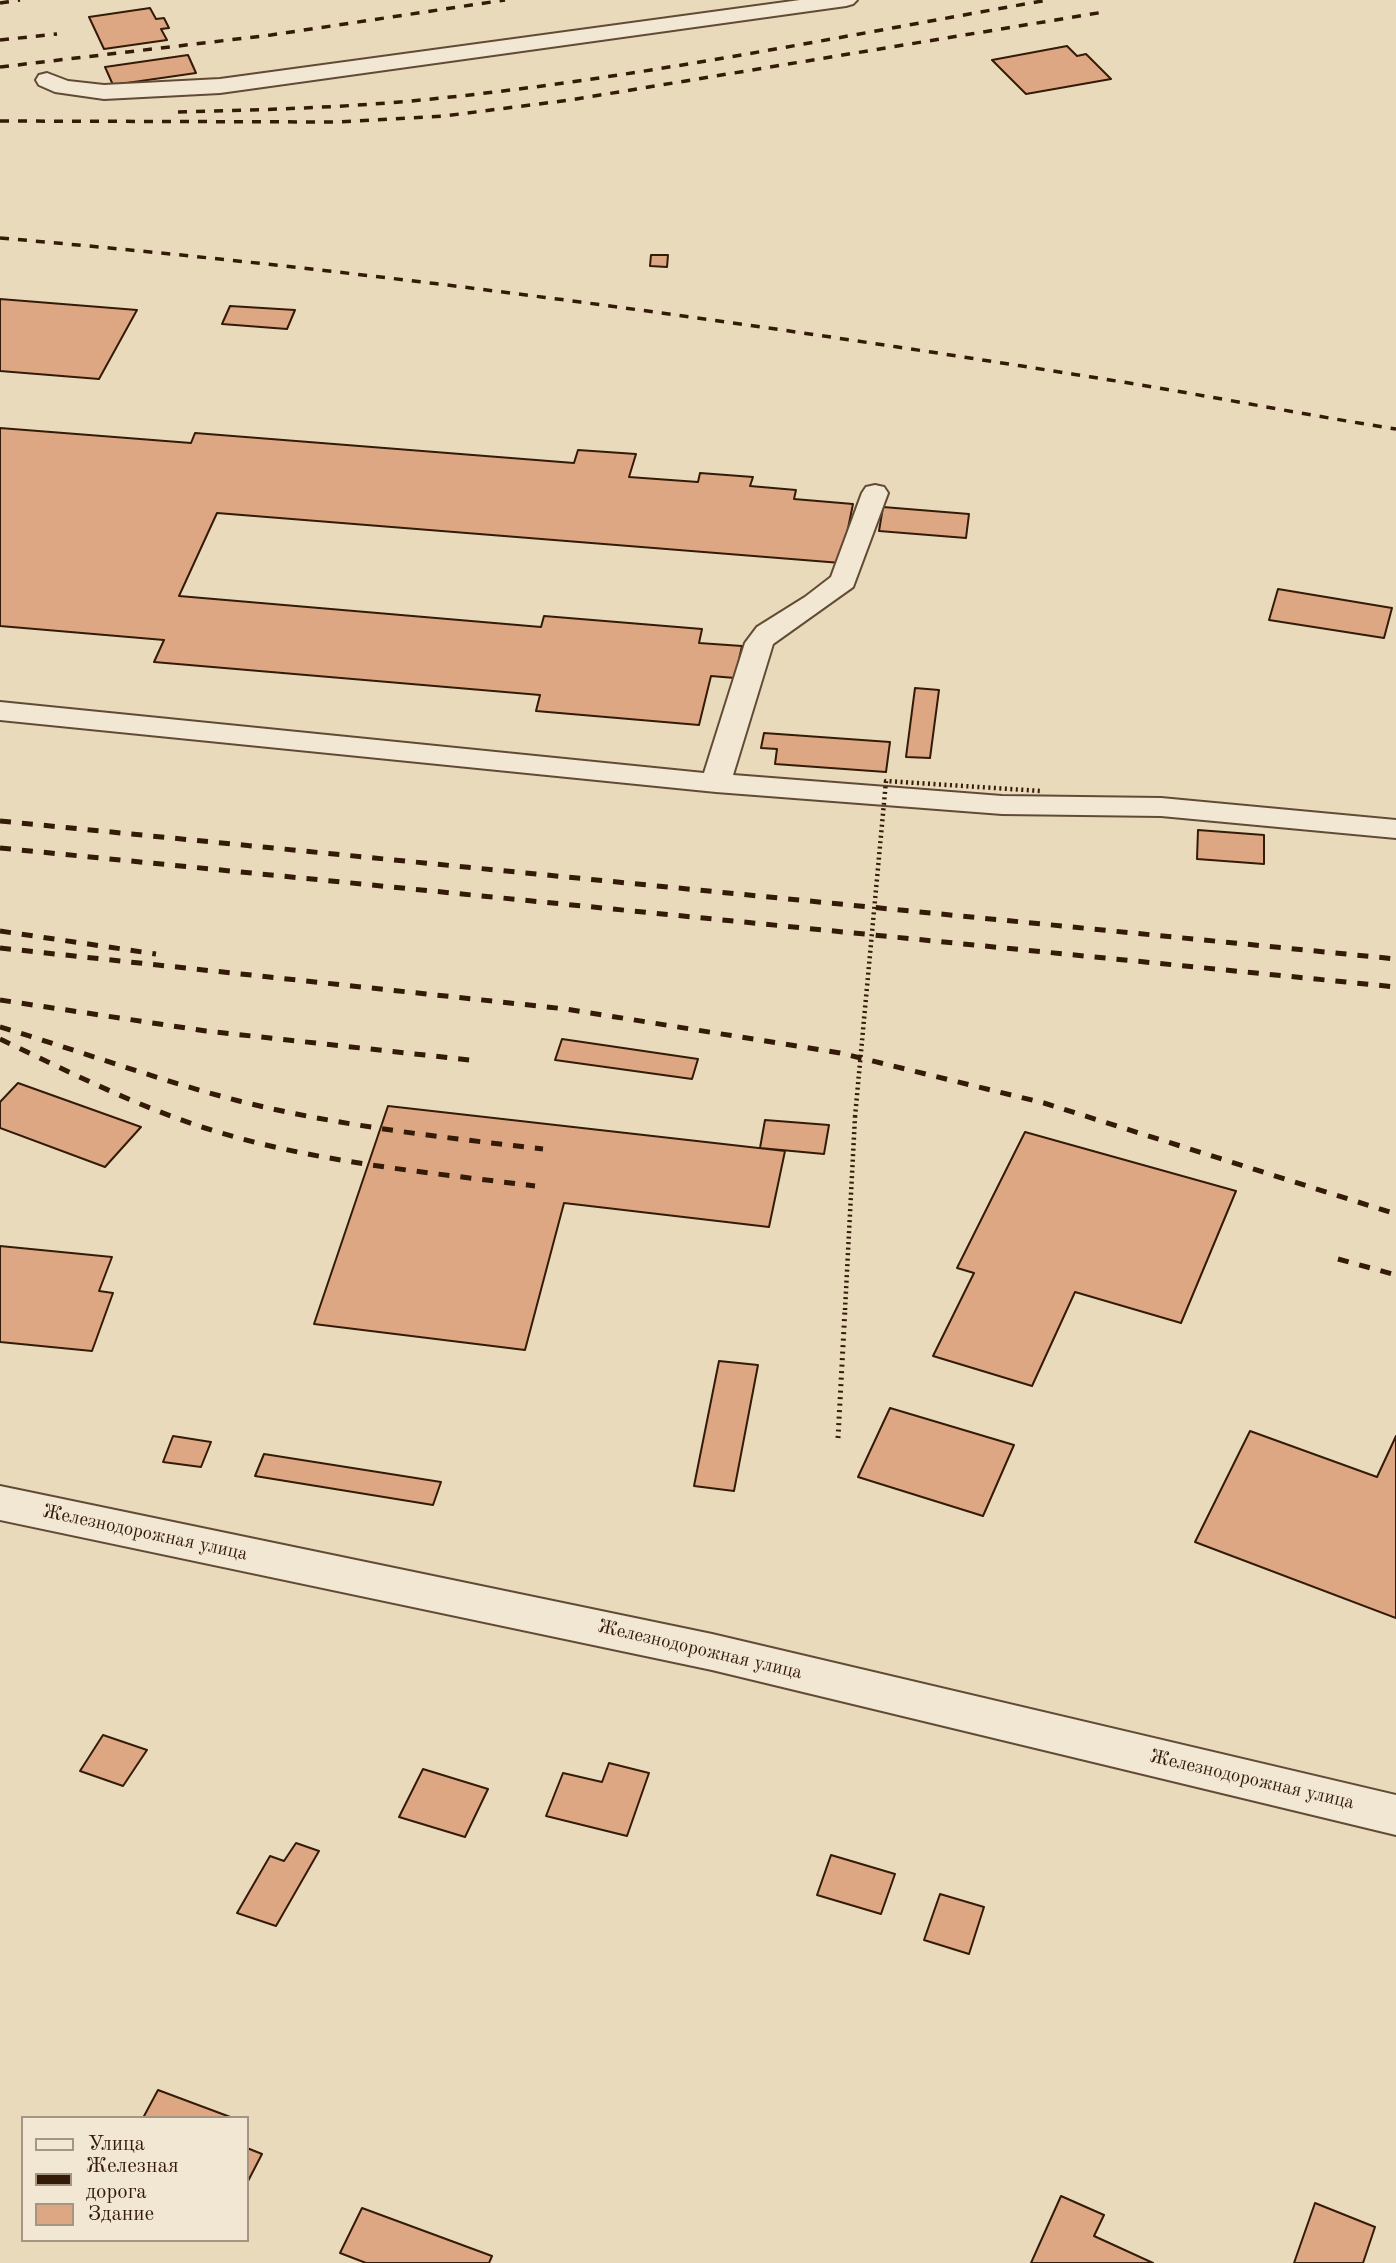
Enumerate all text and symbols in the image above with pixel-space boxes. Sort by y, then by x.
street label: Железнодорожная улица [40,1500,250,1566]
street label: Железнодорожная улица [596,1615,804,1685]
street label: Железнодорожная улица [1148,1745,1356,1815]
legend [21,2116,248,2242]
text: Улица [88,2134,145,2155]
text: Железная дорога [86,2156,179,2203]
text: Здание [88,2204,154,2225]

